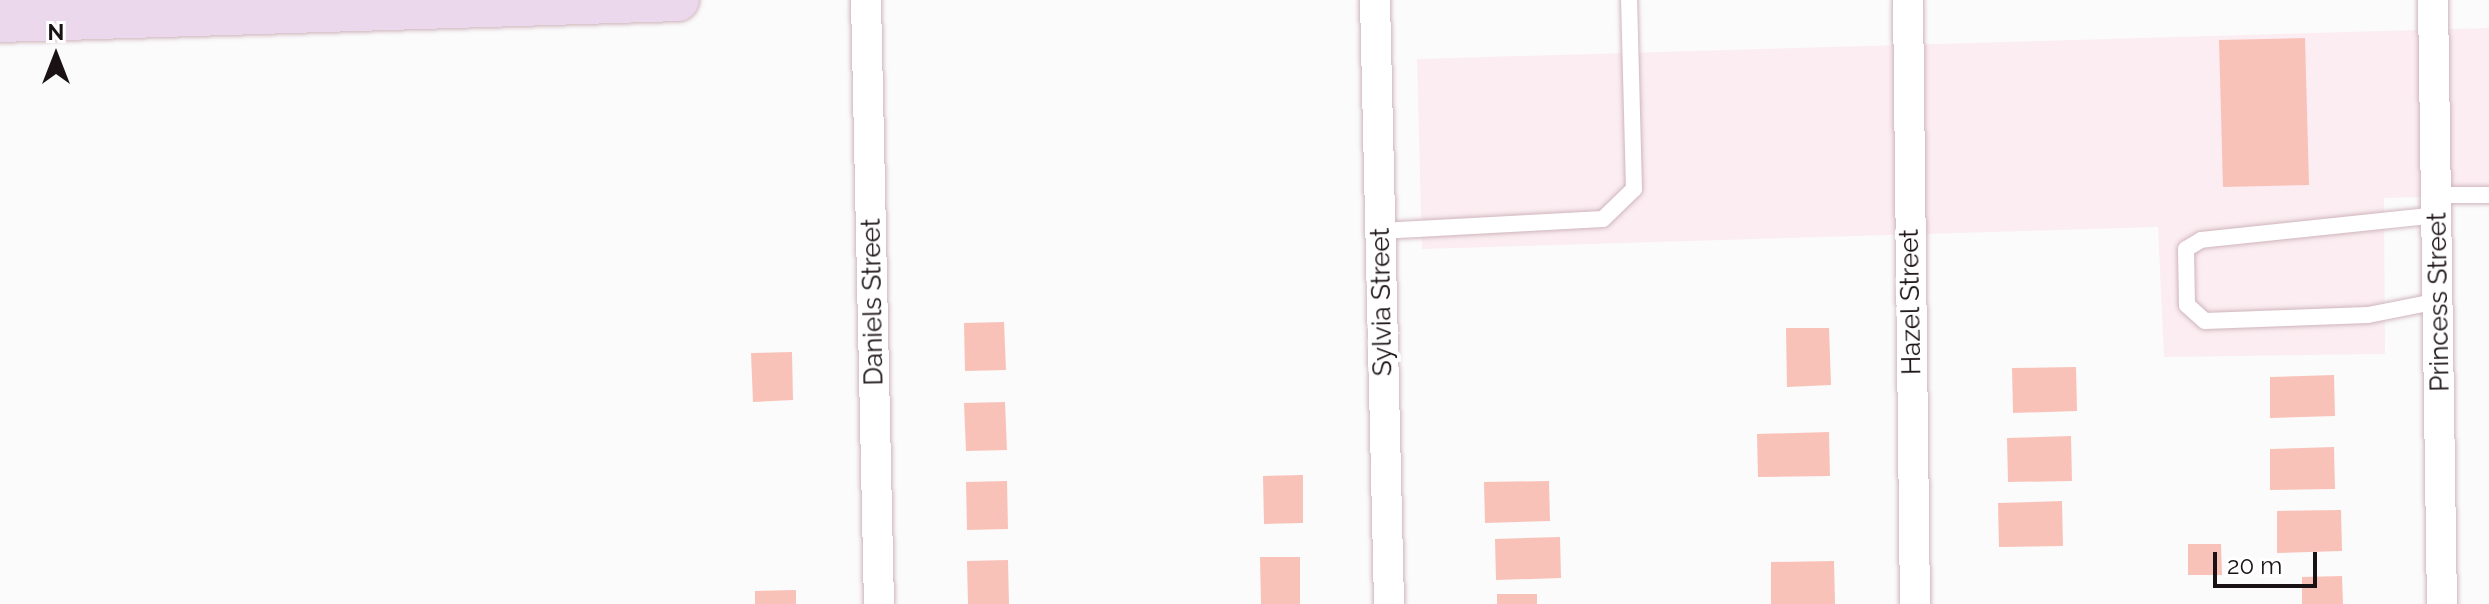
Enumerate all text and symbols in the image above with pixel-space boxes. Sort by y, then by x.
north arrow [16,16,96,96]
text: N [48,19,64,45]
street label: Princess Street [2422,212,2456,392]
street label: Daniels Street [856,218,890,386]
street label: Sylvia Street [1365,228,1399,376]
street label: Hazel Street [1894,228,1928,376]
scale bar [2217,536,2321,586]
text: 20 m [2227,551,2282,580]

